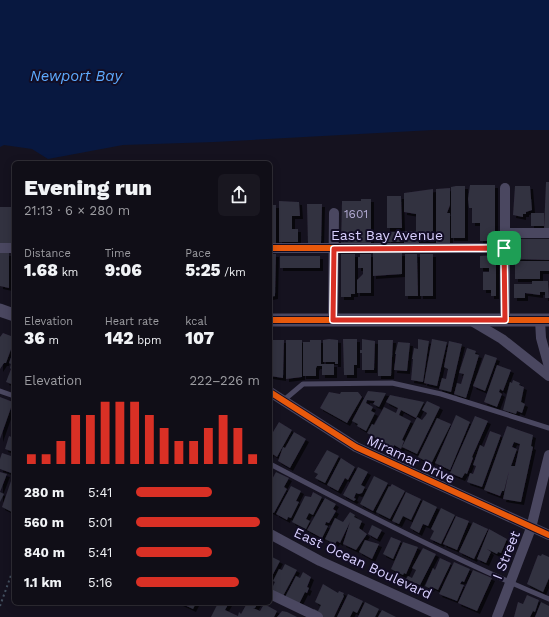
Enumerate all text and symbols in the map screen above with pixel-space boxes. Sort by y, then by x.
water label: Newport Bay [30,67,123,85]
button: share [218,174,260,216]
text: Evening run [24,175,152,200]
text: 21:13 · 6 × 280 m [24,203,130,218]
house number: 1601 [344,207,368,221]
street label: East Bay Avenue [331,227,443,243]
pin [487,231,521,265]
icon: arrive [493,237,515,259]
text: Distance [24,247,71,260]
text: Time [105,247,131,260]
text: Pace [185,247,211,260]
text: 1.68 [24,260,58,280]
text: 9:06 [105,260,142,280]
text: 5:25 [185,260,221,280]
text: km [58,266,78,279]
text: /km [221,266,246,279]
text: Elevation [24,315,73,328]
text: Heart rate [105,315,159,328]
text: kcal [185,315,207,328]
text: 36 [24,328,45,348]
text: 142 [105,328,133,348]
text: 107 [185,328,214,348]
text: m [45,334,59,347]
text: bpm [133,334,161,347]
text: Elevation [24,373,82,388]
text: 222–226 m [190,373,260,388]
street label: Miramar Drive [364,432,458,486]
text: 280 m [24,485,64,500]
text: 5:41 [88,485,112,500]
text: 560 m [24,515,64,530]
text: 5:01 [88,515,113,530]
street label: East Ocean Boulevard [292,524,434,602]
street label: I Street [489,528,523,582]
text: 840 m [24,545,65,560]
text: 5:41 [88,545,112,560]
text: 1.1 km [24,575,62,590]
text: 5:16 [88,575,112,590]

